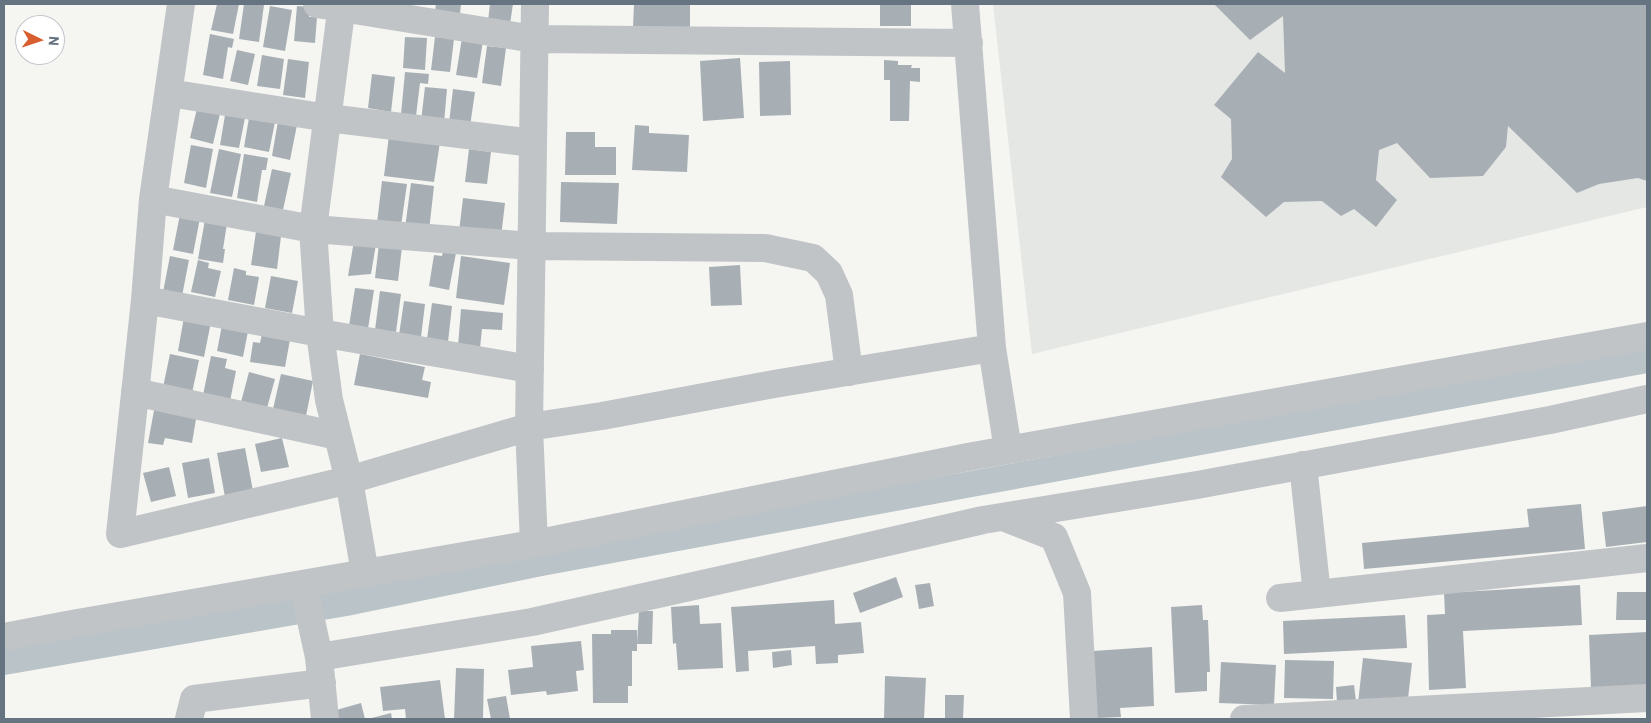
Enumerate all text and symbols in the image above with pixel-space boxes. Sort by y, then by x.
north arrow [15,15,65,65]
text: N [46,36,63,46]

